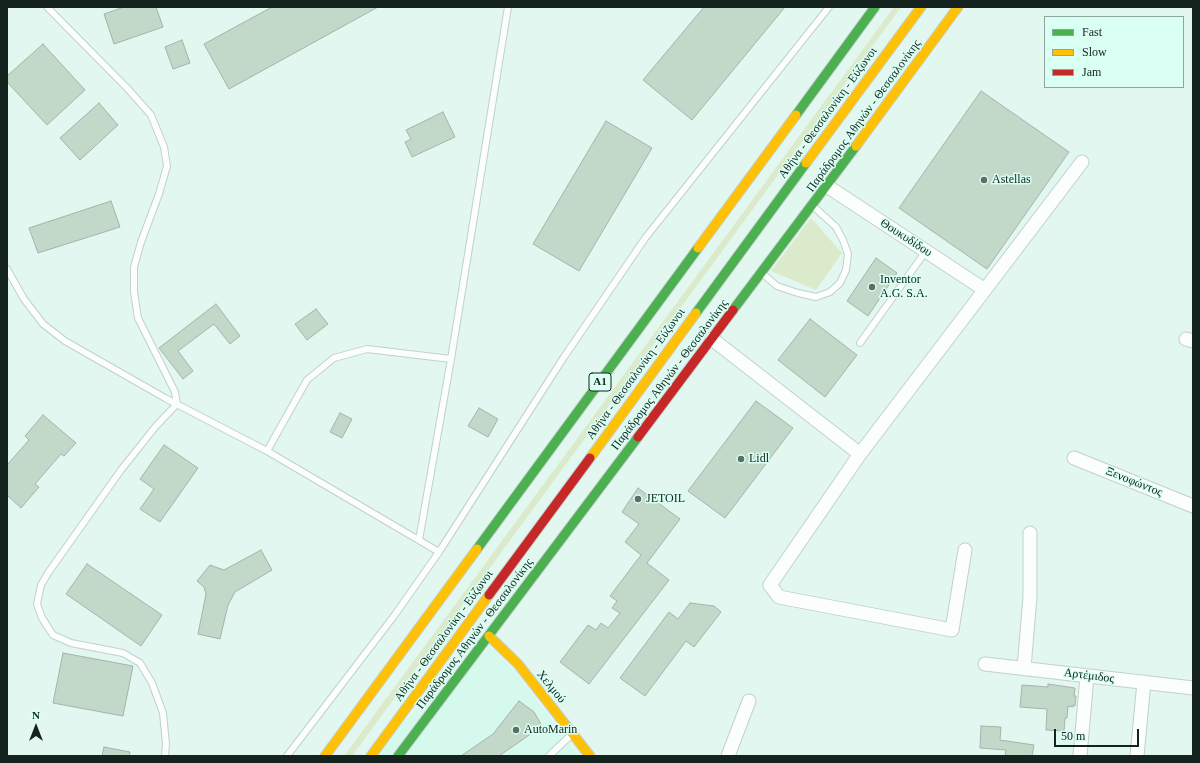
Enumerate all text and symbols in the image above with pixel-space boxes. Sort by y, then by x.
legend [1044,16,1184,88]
text: Fast [1082,25,1102,39]
street label: Παράδρομος Αθηνών - Θεσσαλονίκης [804,37,924,195]
street label: Αθήνα - Θεσσαλονίκη - Εύζωνοι [776,45,880,181]
text: Slow [1082,45,1107,59]
text: Jam [1082,65,1101,79]
place label: Astellas [992,173,1031,187]
marker: Astellas [979,175,989,185]
street label: Θουκυδίδου [877,216,935,260]
place label: Inventor A.G. S.A. [880,273,928,301]
marker: Inventor A.G. S.A. [867,282,877,292]
street label: Παράδρομος Αθηνών - Θεσσαλονίκης [609,297,731,453]
street label: Αθήνα - Θεσσαλονίκη - Εύζωνοι [584,306,688,442]
road number: Α1 [589,373,611,391]
place label: Lidl [749,452,769,466]
marker: Lidl [736,454,746,464]
street label: Ξενοφώντος [1103,464,1165,500]
place label: JETOIL [646,492,685,506]
marker: JETOIL [633,494,643,504]
street label: Παράδρομος Αθηνών - Θεσσαλονίκης [414,556,536,712]
street label: Αθήνα - Θεσσαλονίκη - Εύζωνοι [392,568,496,704]
street label: Αρτέμιδος [1063,666,1115,686]
street label: Χελμού [533,668,569,706]
north arrow [16,707,56,747]
text: N [32,709,40,721]
scale bar [1056,721,1141,747]
place label: AutoMarin [524,723,577,737]
marker: AutoMarin [511,725,521,735]
text: 50 m [1061,729,1085,743]

